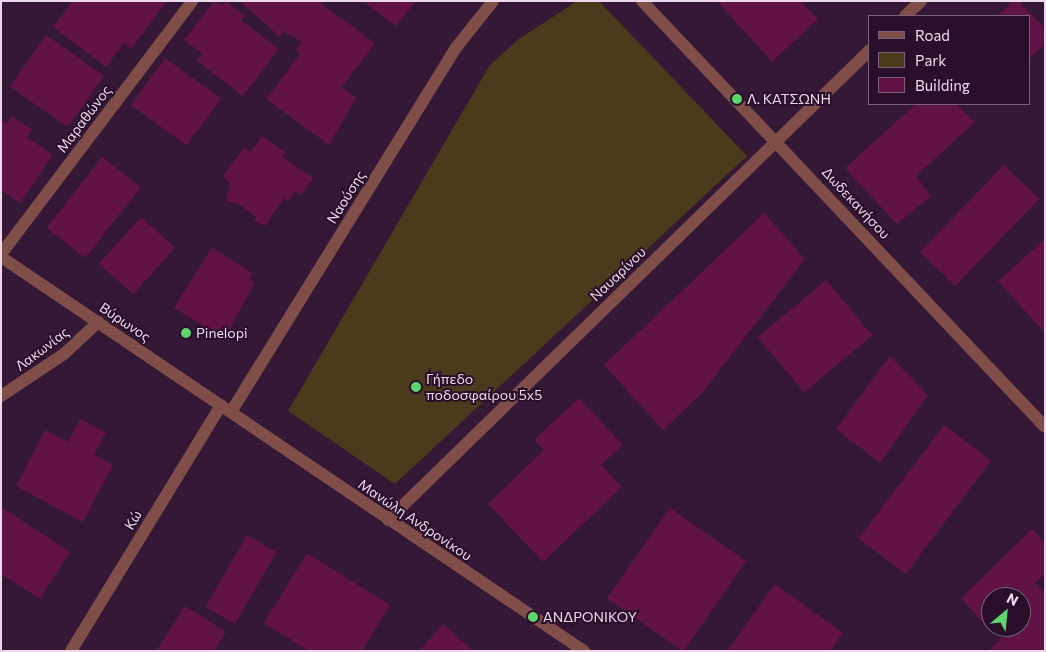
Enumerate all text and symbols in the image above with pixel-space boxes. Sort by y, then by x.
legend [868,15,1031,105]
text: Road [915,26,950,44]
text: Park [915,51,946,69]
text: Building [915,76,970,94]
street label: Μαραθώνος [53,82,115,156]
place label: Λ. ΚΑΤΣΩΝΗ [747,91,831,107]
marker: Λ. ΚΑΤΣΩΝΗ [731,93,743,105]
street label: Δωδεκανήσου [819,164,893,242]
street label: Ναούσης [323,168,369,226]
street label: Ναυαρίνου [587,243,649,305]
street label: Βύρωνος [96,299,154,345]
street label: Λακωνίας [12,323,72,375]
place label: Pinelopi [196,325,248,341]
marker: Pinelopi [180,327,192,339]
place label: Γήπεδο ποδοσφαίρου 5x5 [426,371,542,404]
marker: Γήπεδο ποδοσφαίρου 5x5 [410,381,422,393]
street label: Μανώλη Ανδρονίκου [355,476,475,564]
street label: Κώ [121,507,145,533]
north arrow [981,587,1031,637]
text: N [1004,589,1021,609]
place label: ΑΝΔΡΟΝΙΚΟΥ [543,609,637,625]
marker: ΑΝΔΡΟΝΙΚΟΥ [527,611,539,623]

